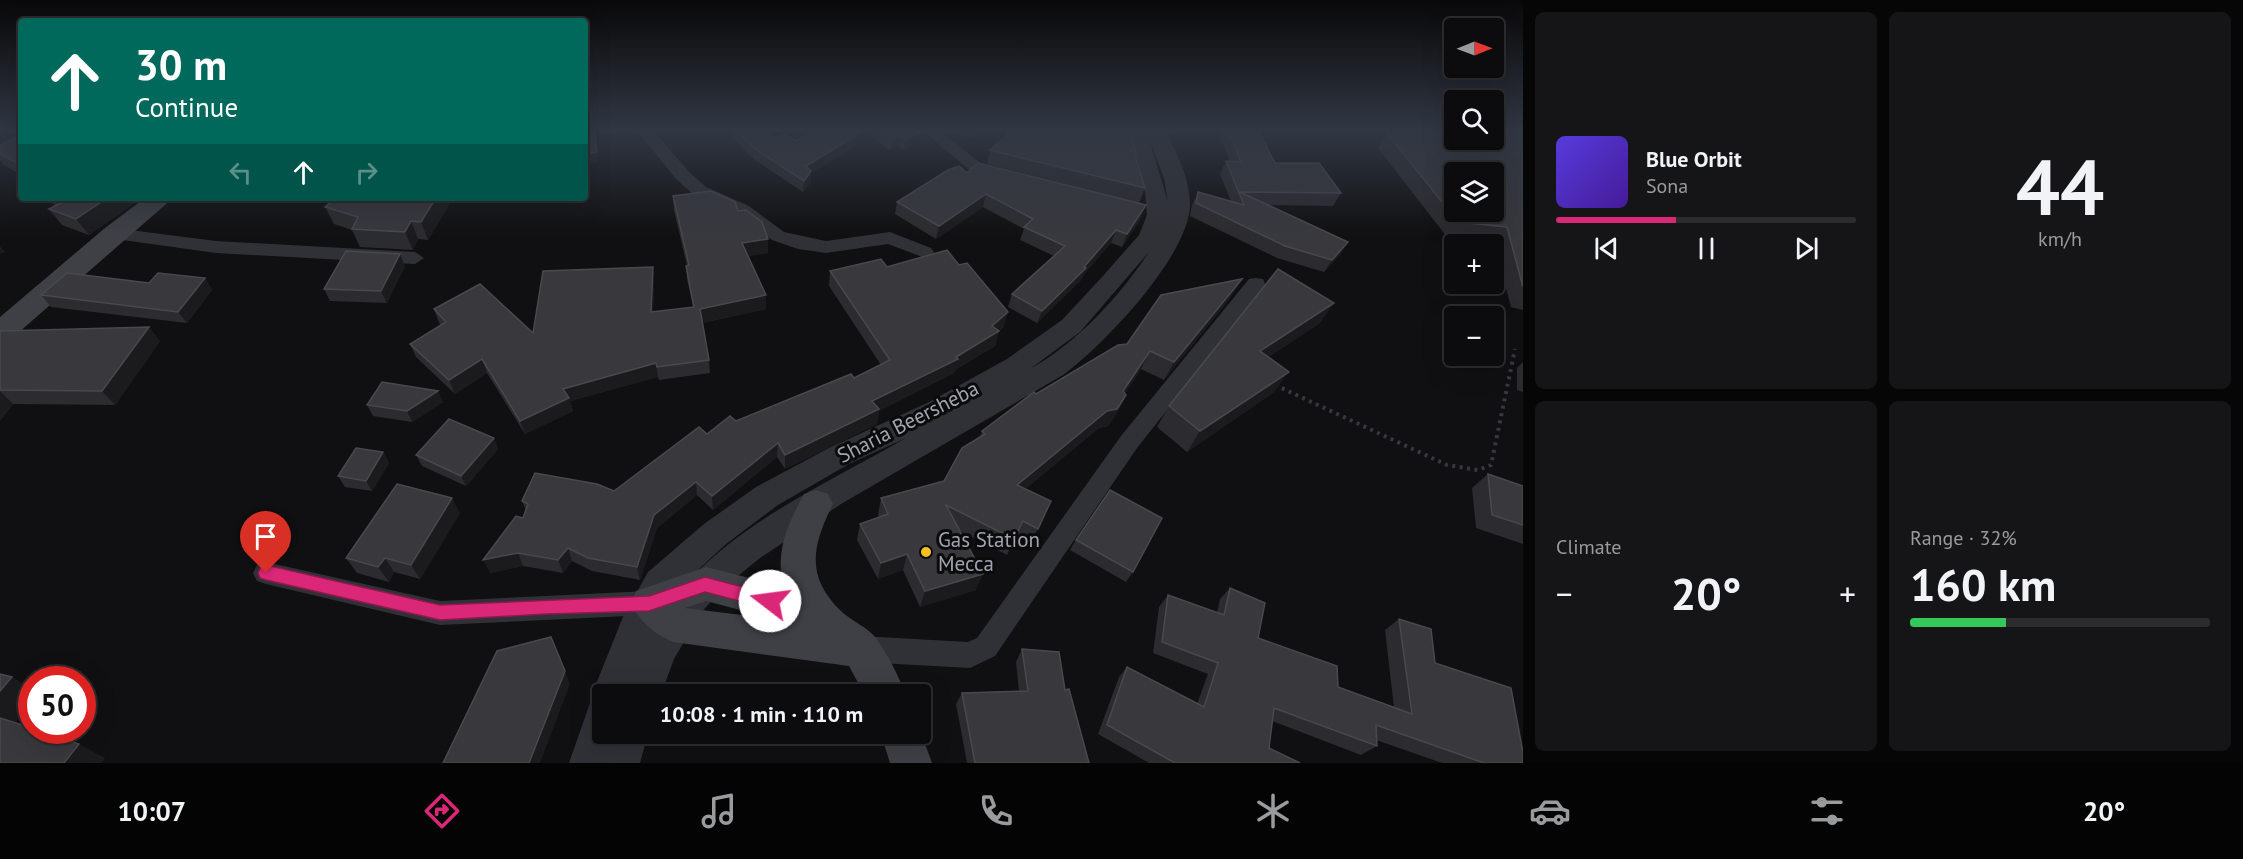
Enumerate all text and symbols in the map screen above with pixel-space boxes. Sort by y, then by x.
north arrow [1444,18,1504,78]
map controls [1444,18,1504,366]
text: 30 m [135,37,227,92]
icon: ahead [36,42,114,120]
text: Continue [135,90,238,124]
button: search [1444,90,1504,150]
text: 44 [2016,136,2104,237]
text: Blue Orbit [1646,145,1742,173]
icon: left [224,156,257,189]
icon: ahead [287,156,320,189]
icon: right [350,156,383,189]
button: layers [1444,162,1504,222]
text: Sona [1646,173,1688,199]
text: km/h [2038,226,2082,252]
icon: previous [1590,232,1623,265]
icon: pause [1690,232,1723,265]
icon: next [1790,232,1823,265]
button: + [1444,234,1504,294]
button: − [1444,306,1504,366]
street label: Sharia Beersheba [833,374,983,469]
pin [240,511,291,573]
icon: arrive [249,520,282,553]
text: Range · 32% [1910,525,2017,551]
place label: Gas Station Mecca [938,526,1040,577]
text: Climate [1556,534,1622,560]
marker: Gas Station Mecca [919,545,933,559]
text: 160 km [1910,555,2056,613]
text: 20° [1671,564,1741,622]
position arrow [738,569,802,633]
text: − [1556,572,1573,615]
text: + [1839,572,1856,615]
speed limit sign: 50 [18,666,96,744]
text: 10:08 · 1 min · 110 m [660,700,863,728]
icon: directions [421,790,463,832]
icon: music [698,790,740,832]
icon: phone [975,790,1017,832]
icon: climate [1252,790,1294,832]
icon: car [1529,790,1571,832]
icon: filters [1806,790,1848,832]
text: 10:07 [118,794,186,828]
text: 20° [2083,794,2125,828]

